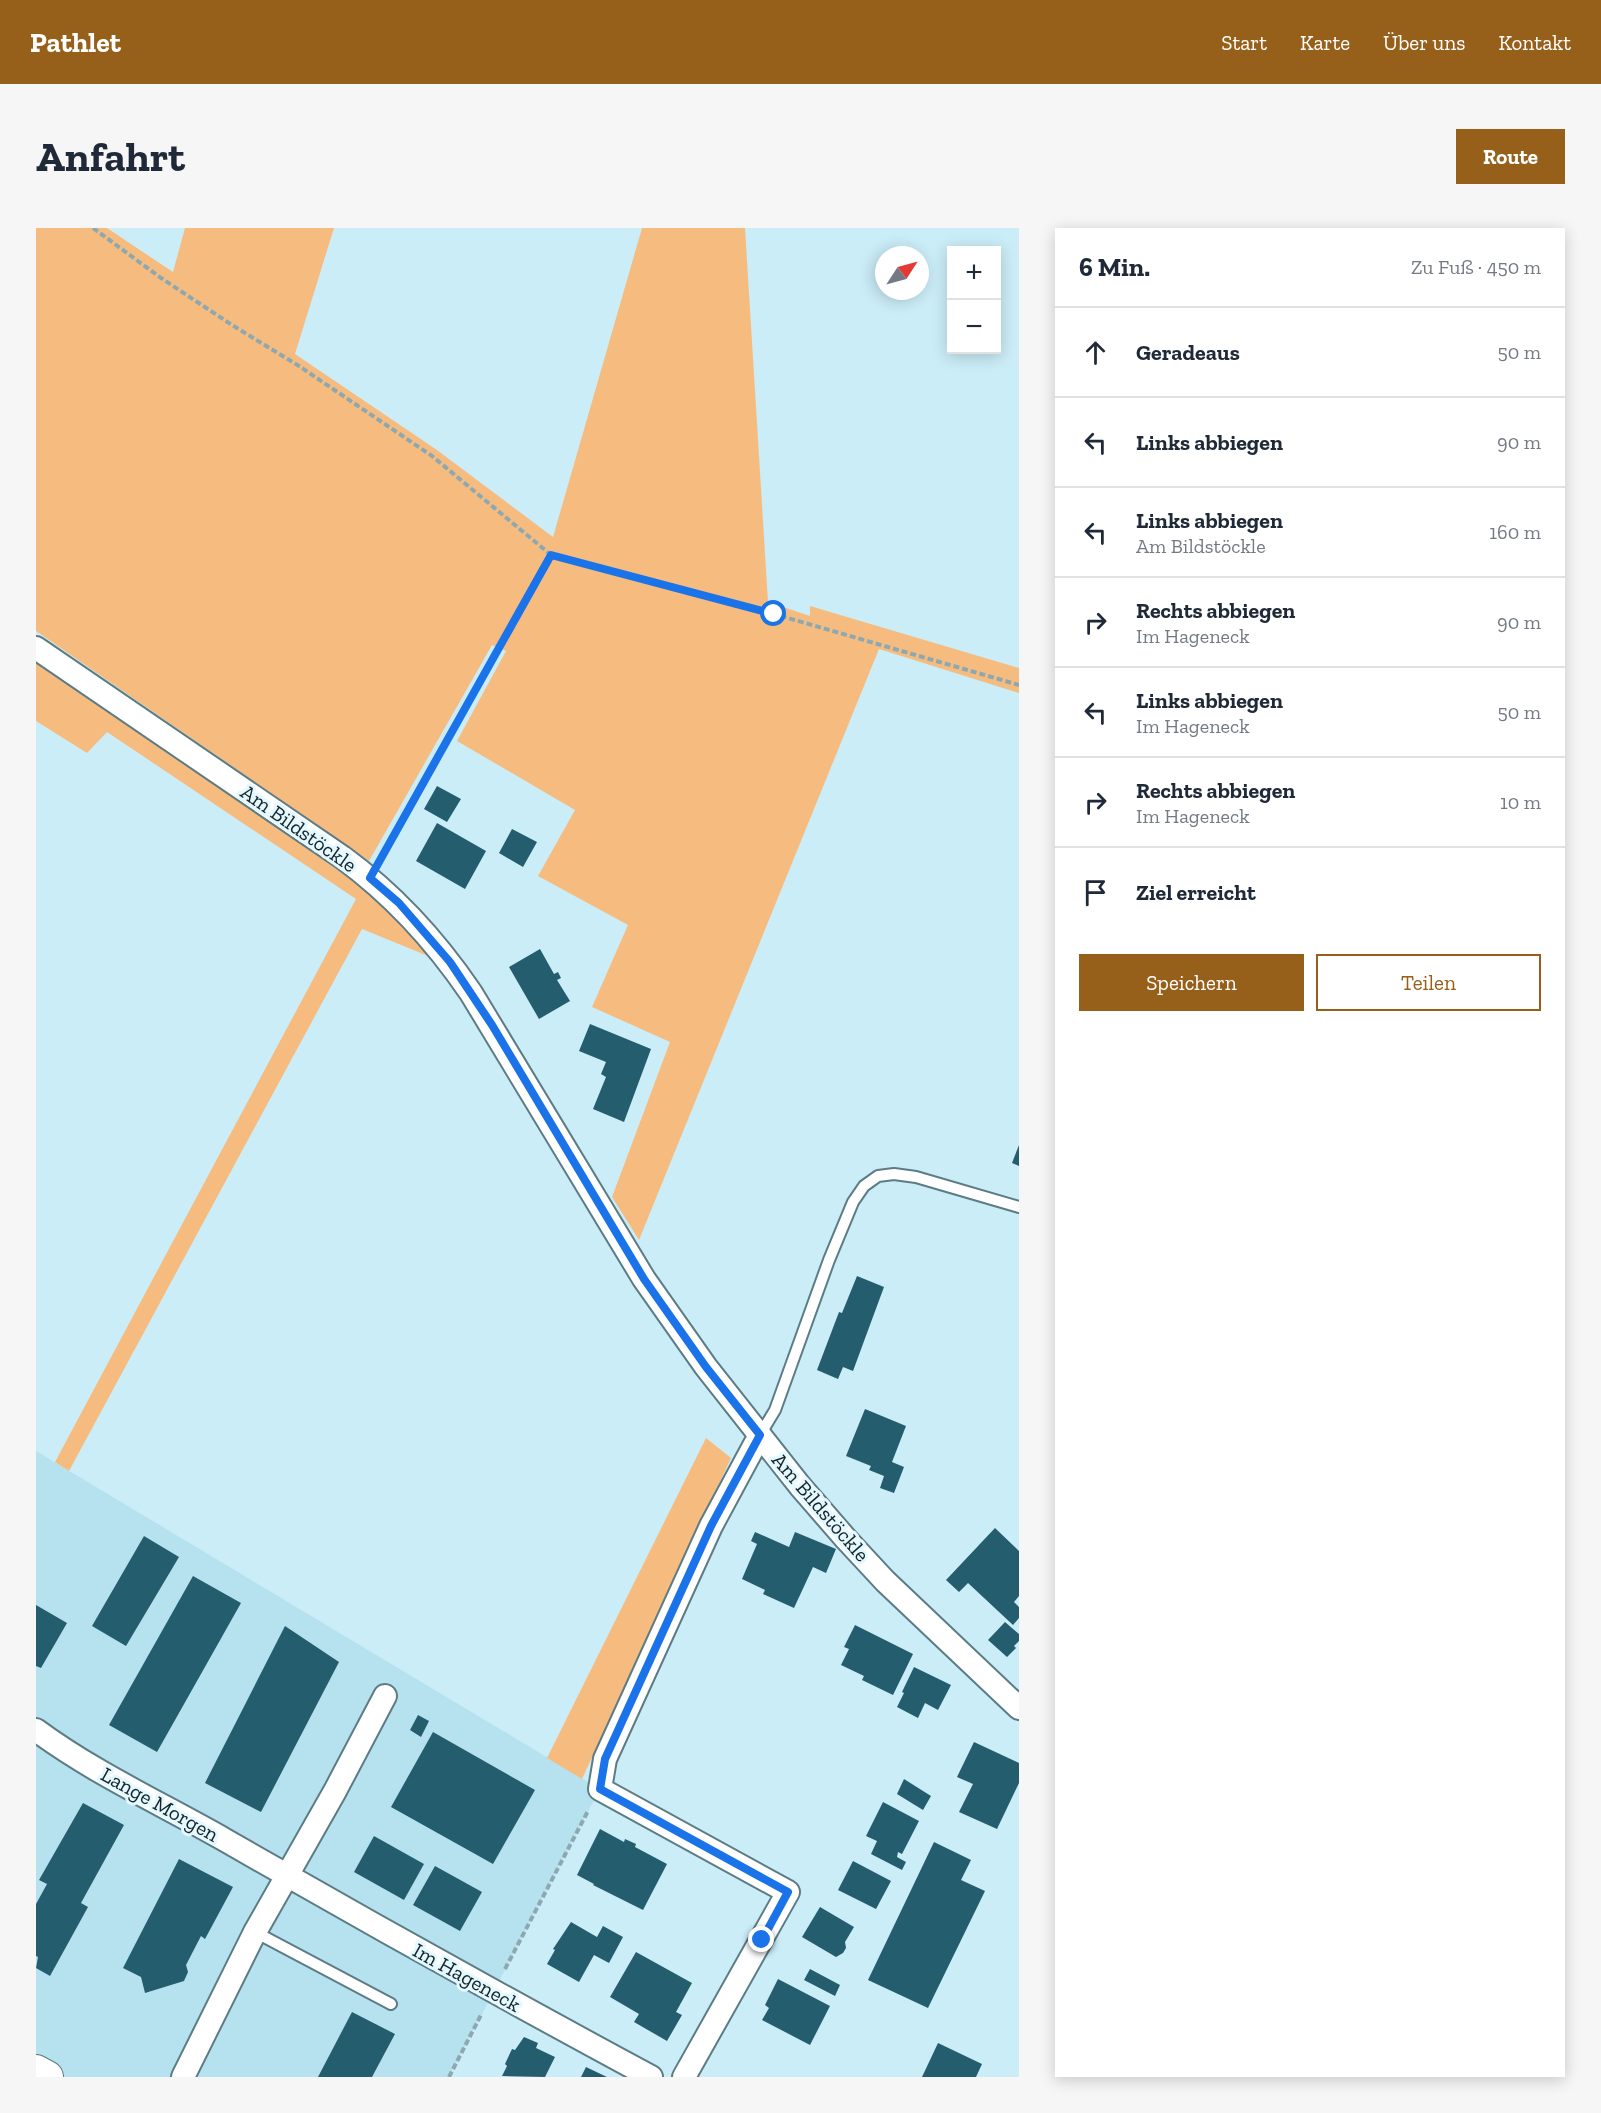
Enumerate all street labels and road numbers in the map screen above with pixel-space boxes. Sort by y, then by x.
street label: Am Bildstöckle [236,779,362,877]
street label: Am Bildstöckle [767,1447,875,1567]
street label: Lange Morgen [97,1761,223,1847]
street label: Im Hageneck [409,1937,525,2017]

